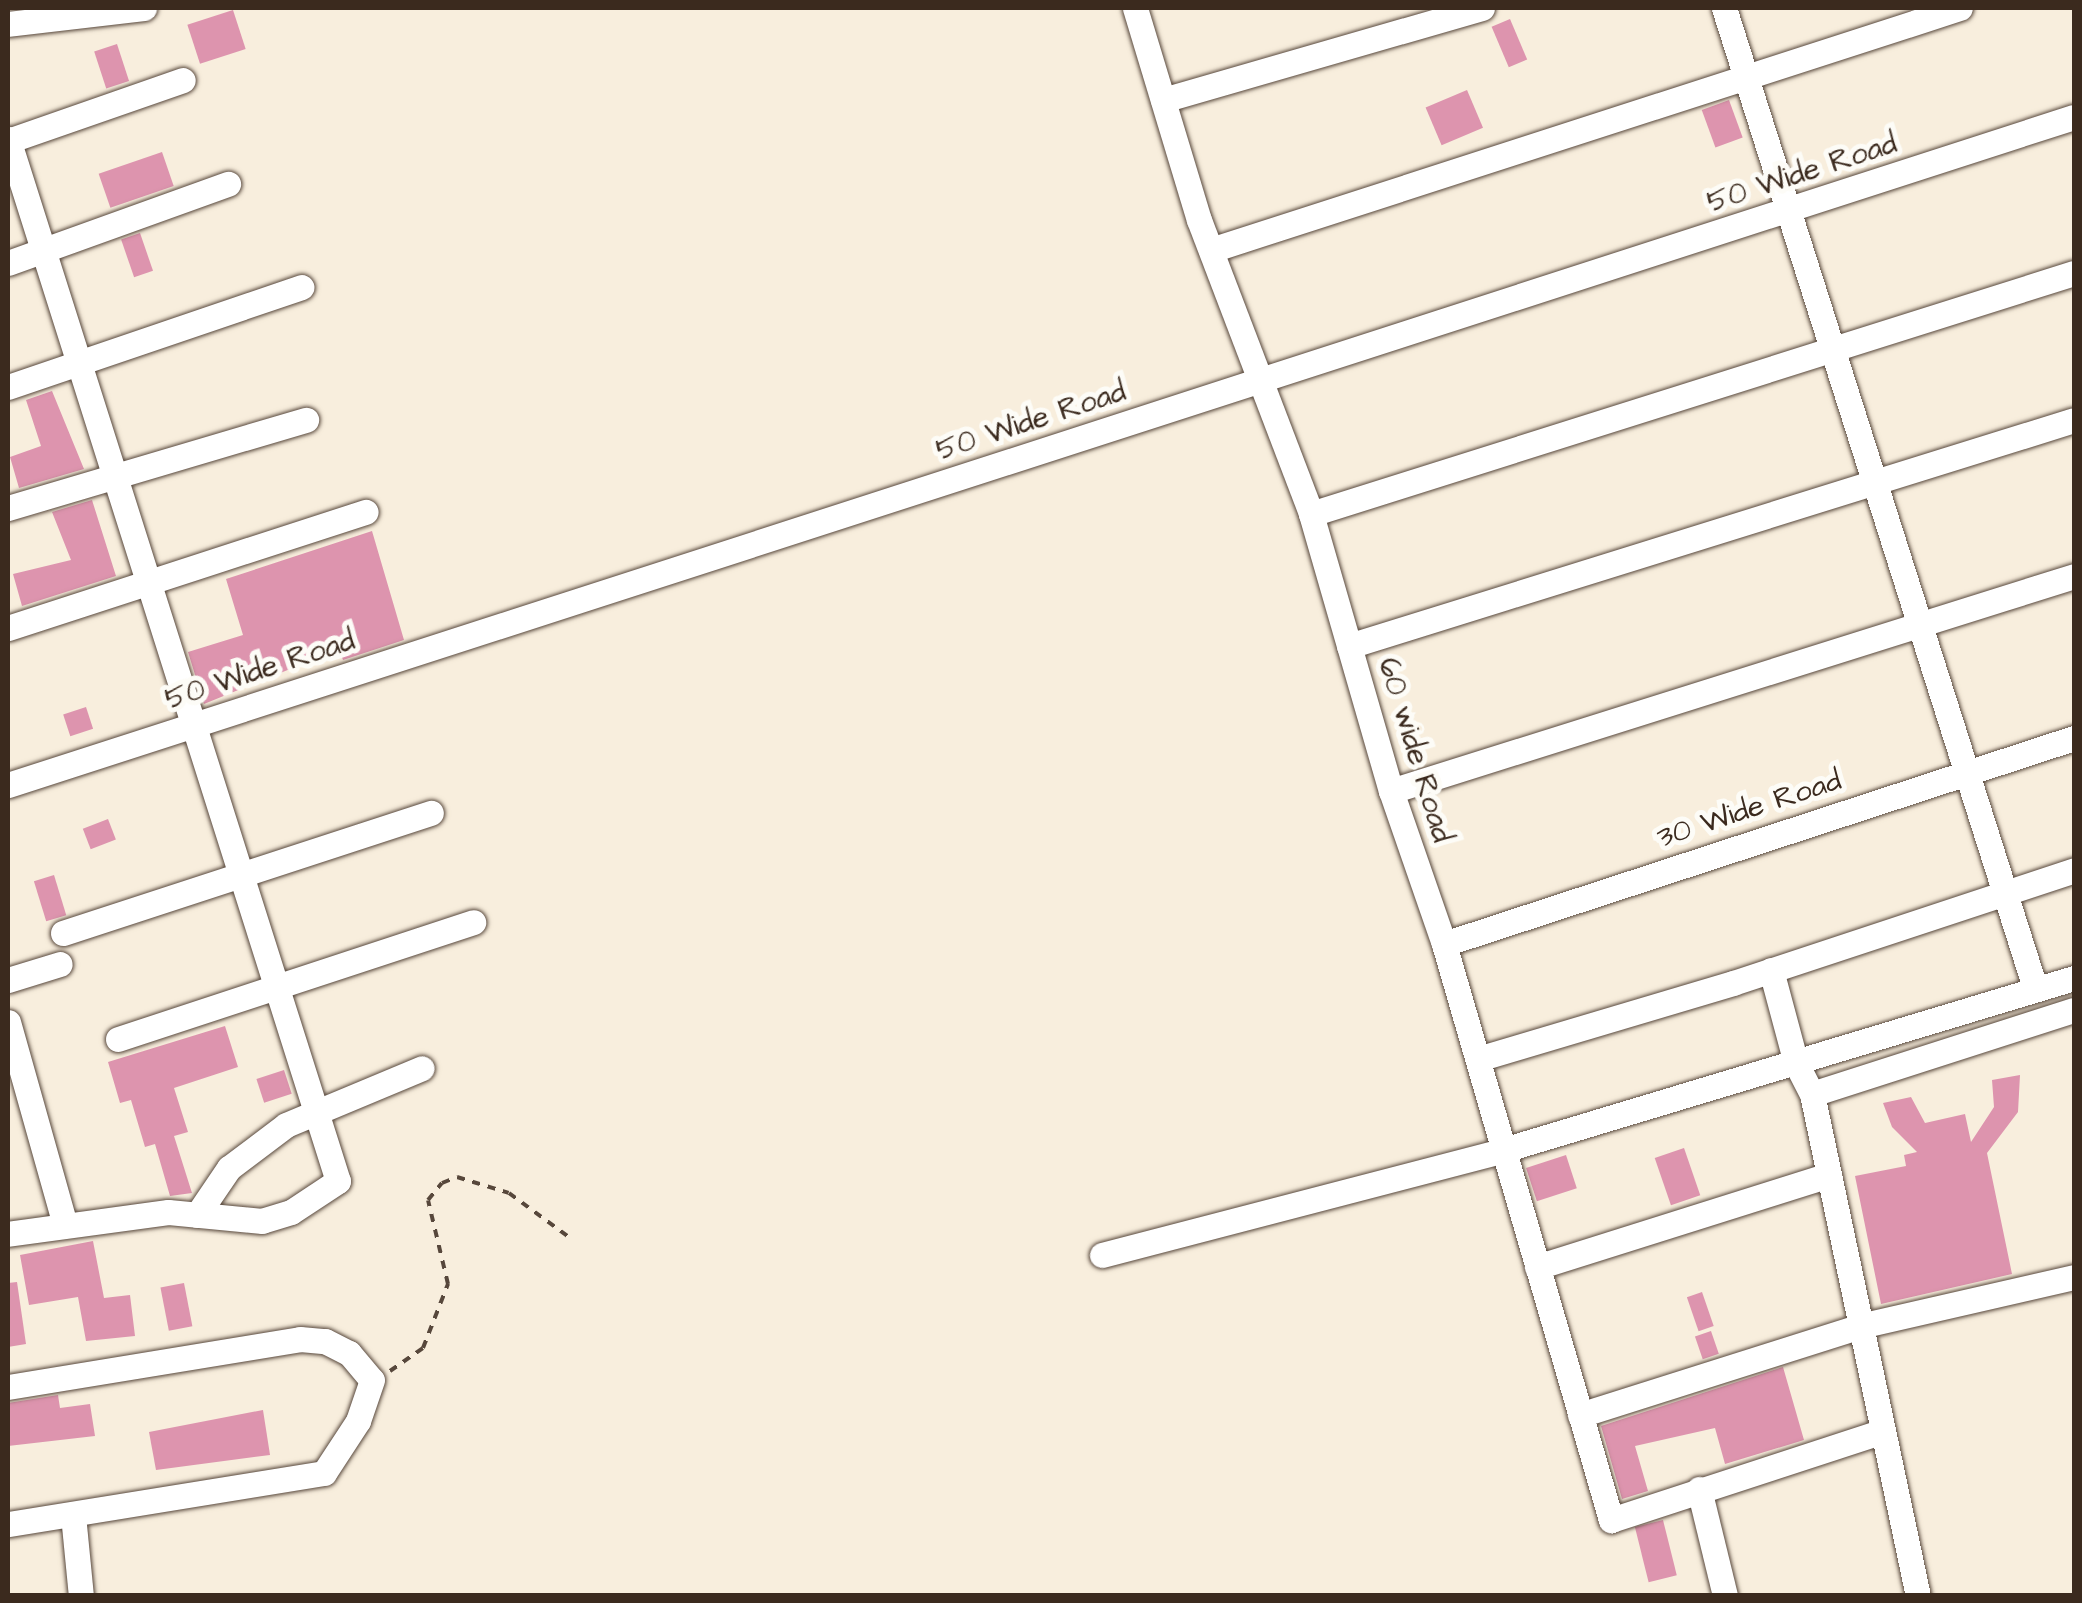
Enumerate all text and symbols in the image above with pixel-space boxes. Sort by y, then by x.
street label: 50 Wide Road [1703,125,1901,221]
street label: 50 Wide Road [932,373,1130,469]
street label: 50 Wide Road [161,622,359,718]
street label: 60 wide Road [1370,653,1460,847]
street label: 30 Wide Road [1652,762,1846,856]

